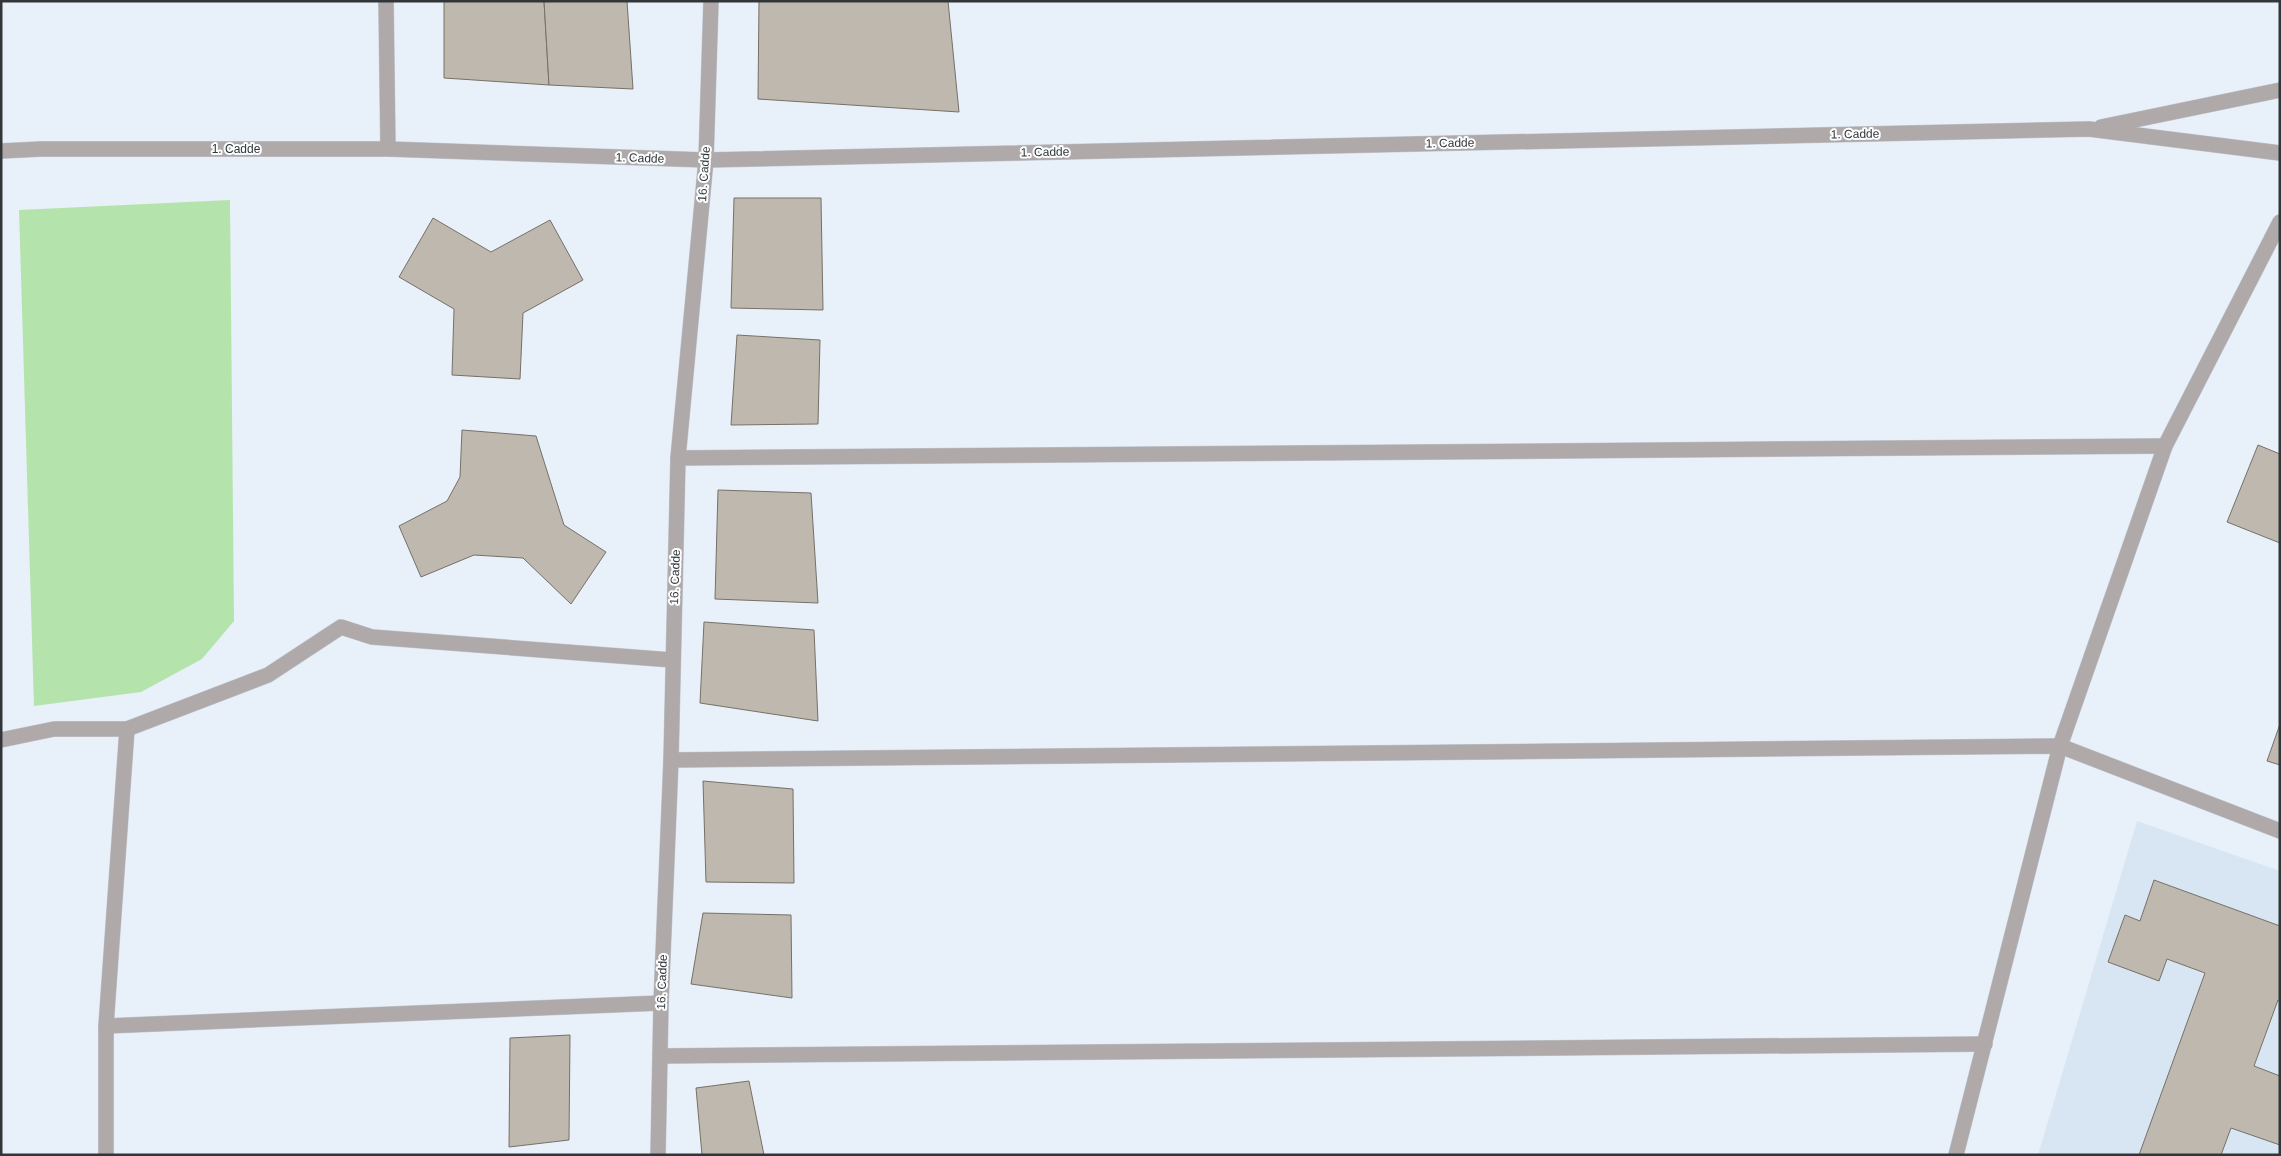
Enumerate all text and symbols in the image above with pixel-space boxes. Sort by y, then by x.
street label: 1. Cadde [1831,127,1880,141]
street label: 1. Cadde [1426,136,1475,150]
street label: 1. Cadde [212,142,261,156]
street label: 1. Cadde [1021,145,1070,159]
street label: 16. Cadde [695,146,713,202]
street label: 1. Cadde [615,150,665,166]
street label: 16. Cadde [667,549,683,605]
street label: 16. Cadde [654,954,670,1010]

